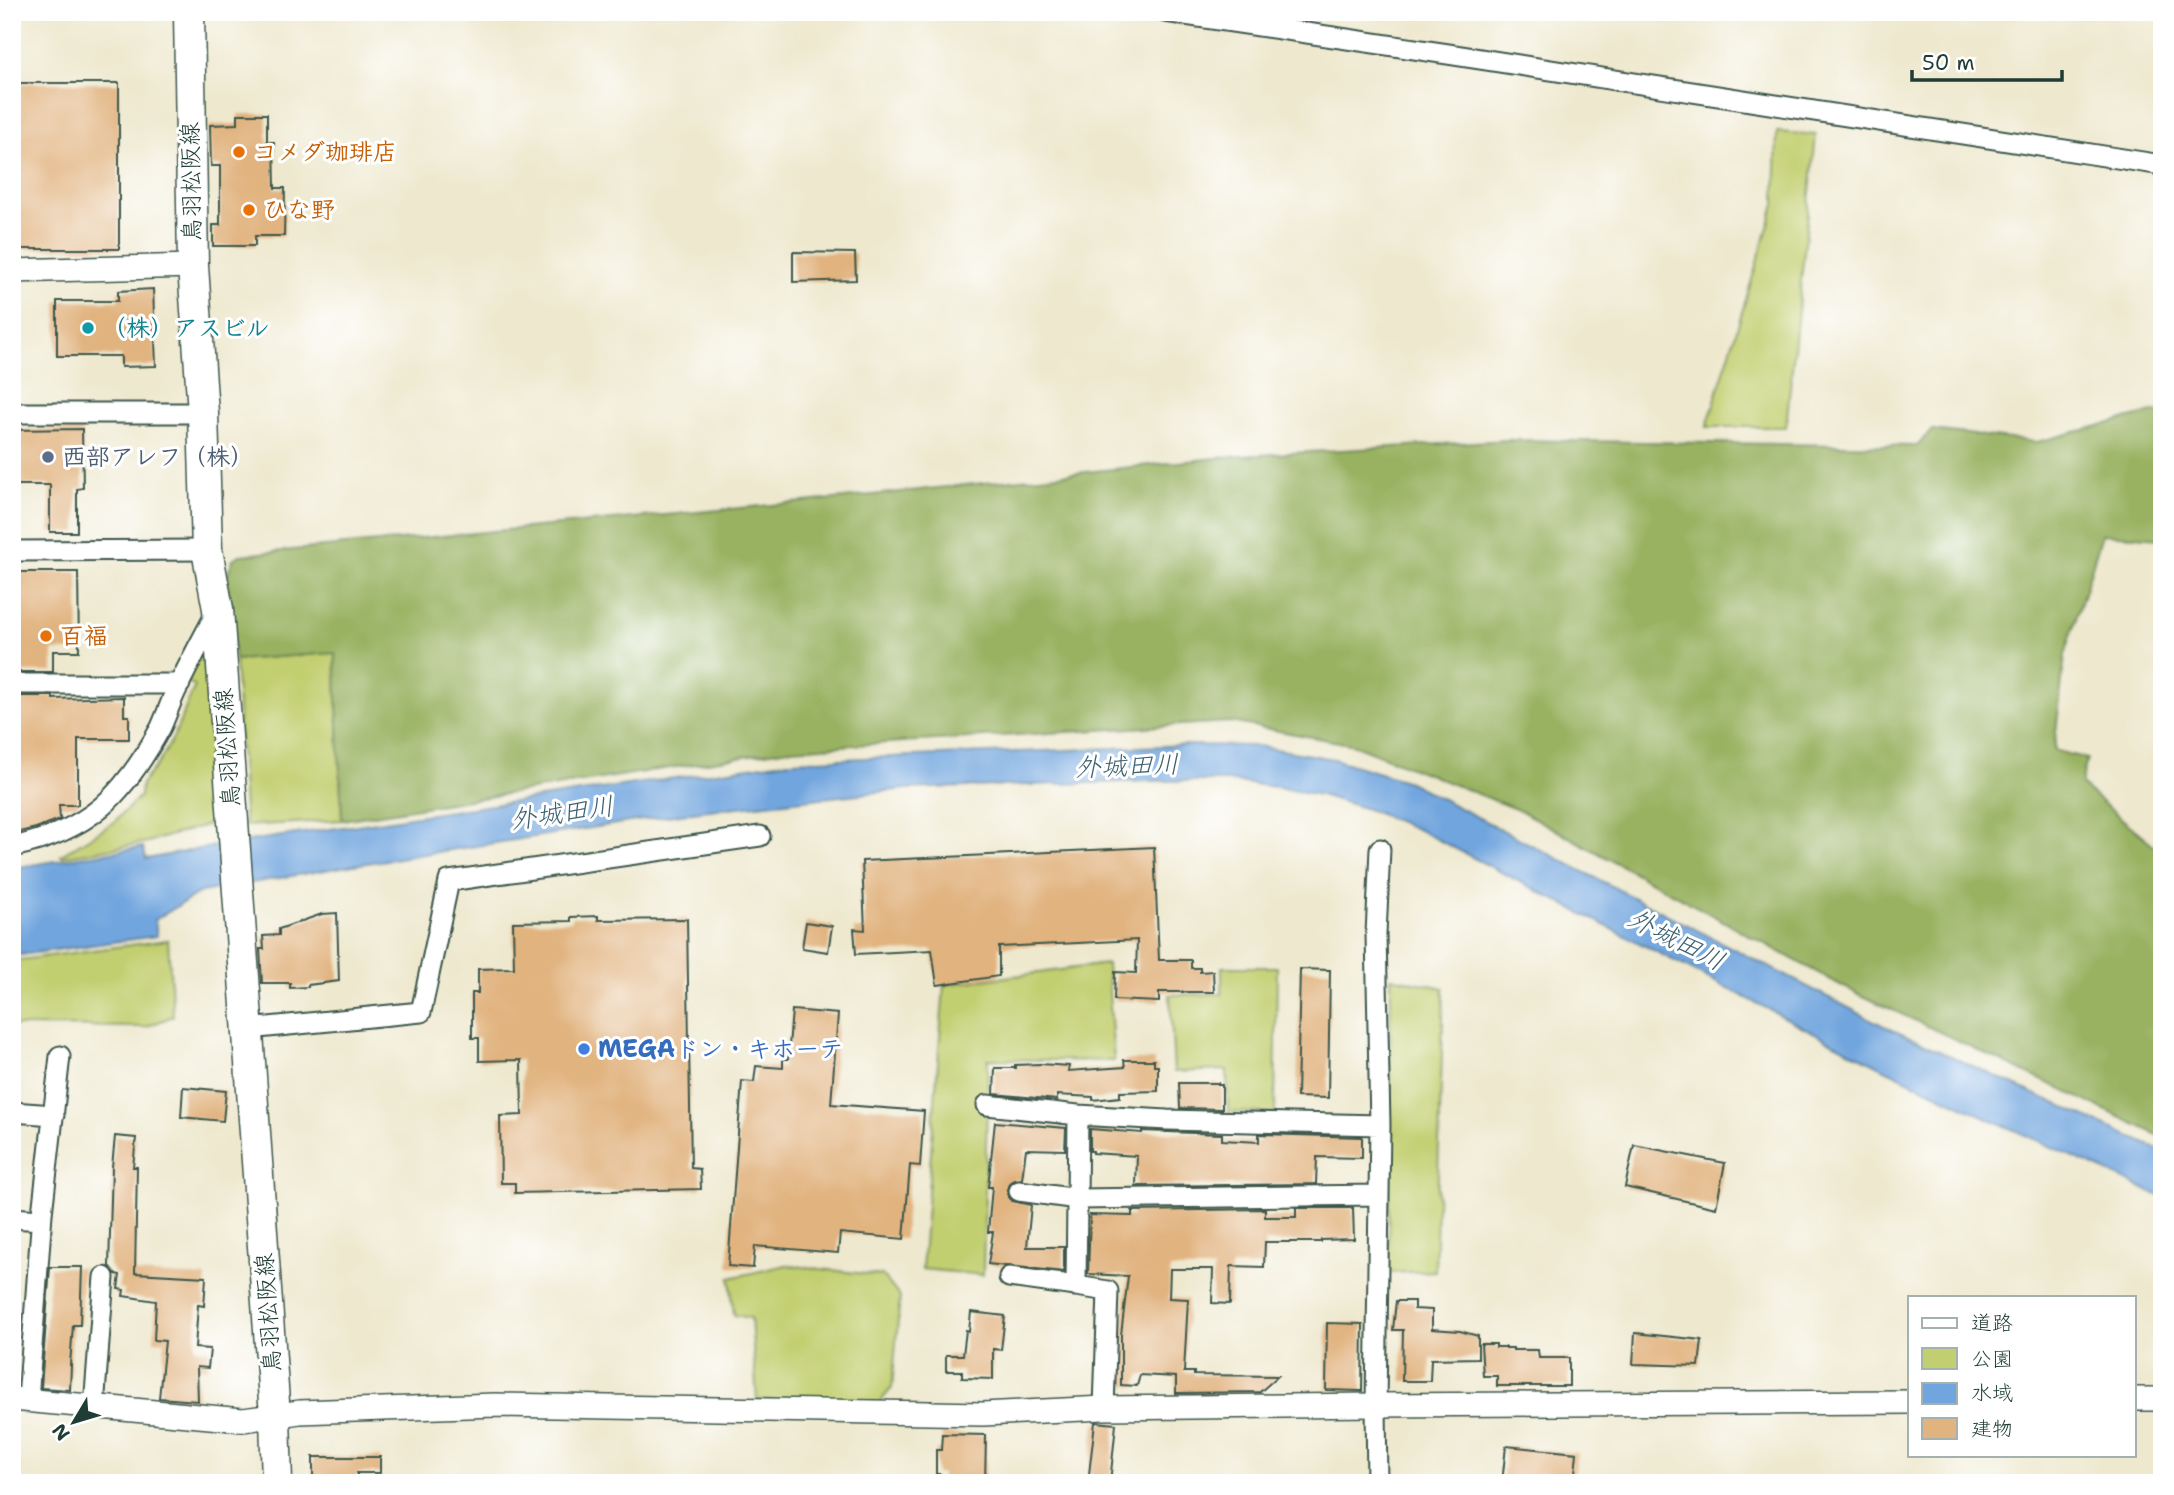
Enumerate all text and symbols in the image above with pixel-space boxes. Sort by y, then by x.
scale bar [1912,38,2062,82]
text: 50 m [1922,49,1975,77]
street label: 鳥羽松阪線 [174,122,208,242]
place label: コメダ珈琲店 [253,136,397,168]
marker: コメダ珈琲店 [231,144,247,160]
place label: ひな野 [263,194,335,226]
marker: ひな野 [241,202,257,218]
place label: （株）アスビル [102,312,270,344]
marker: （株）アスビル [80,320,96,336]
place label: 西部アレフ（株） [62,441,254,473]
marker: 西部アレフ（株） [40,449,56,465]
place label: 百福 [60,620,108,652]
marker: 百福 [38,628,54,644]
street label: 鳥羽松阪線 [207,687,247,809]
water label: 外城田川 [1074,746,1180,784]
water label: 外城田川 [508,787,616,837]
water label: 外城田川 [1623,900,1731,978]
place label: MEGAドン・キホーテ [598,1033,843,1065]
marker: MEGAドン・キホーテ [576,1041,592,1057]
street label: 鳥羽松阪線 [248,1252,288,1374]
legend [1908,1296,2136,1456]
text: 道路 [1971,1309,2013,1337]
text: 公園 [1971,1345,2013,1373]
text: 水域 [1971,1379,2013,1407]
north arrow [38,1386,108,1456]
text: 建物 [1971,1415,2013,1443]
text: N [47,1419,75,1446]

